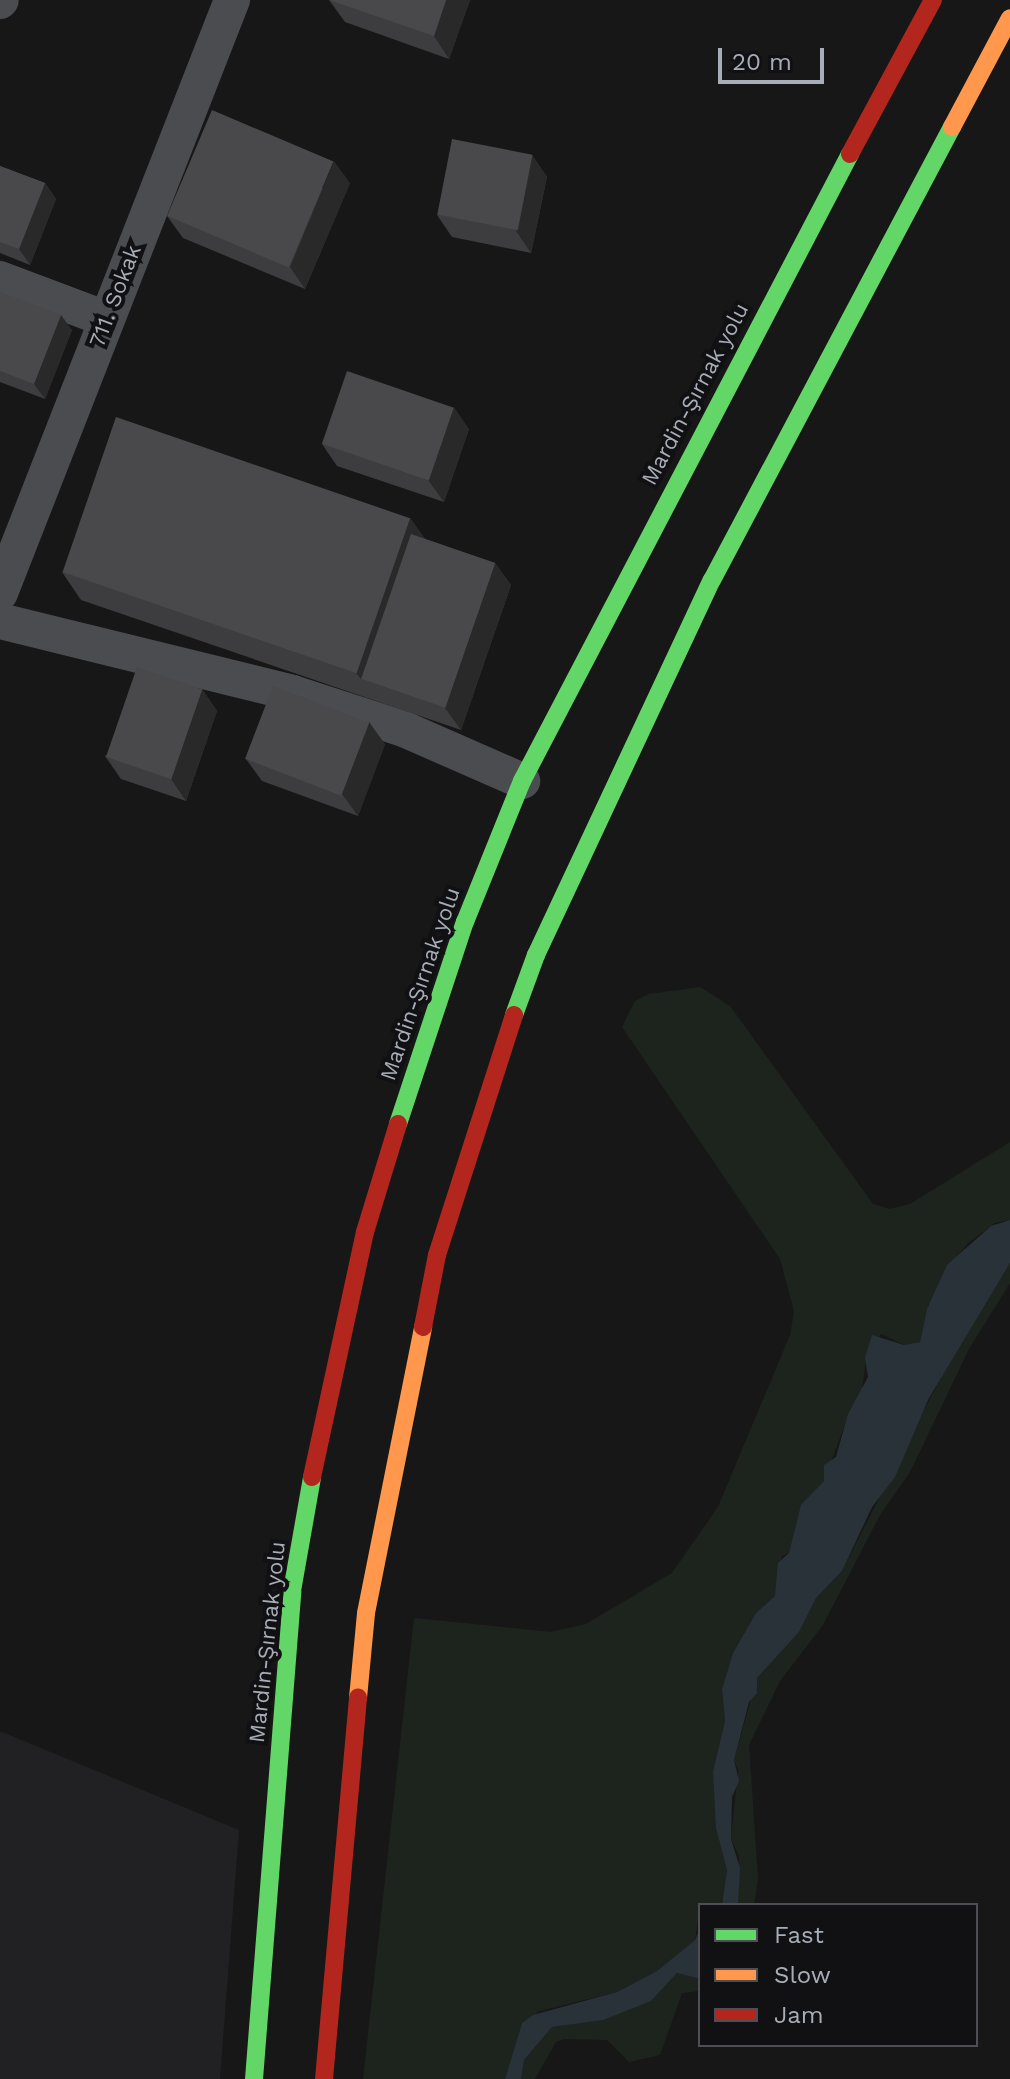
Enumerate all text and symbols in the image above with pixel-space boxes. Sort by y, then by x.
scale bar [722,32,828,82]
text: 20 m [732,48,792,76]
street label: 711. Sokak [83,241,147,351]
street label: Mardin-Şırnak yolu [636,298,754,490]
street label: Mardin-Şırnak yolu [374,884,466,1084]
street label: Mardin-Şırnak yolu [243,1539,291,1745]
legend [698,1903,978,2047]
text: Fast [774,1921,824,1949]
text: Slow [774,1961,831,1989]
text: Jam [774,2001,824,2029]

